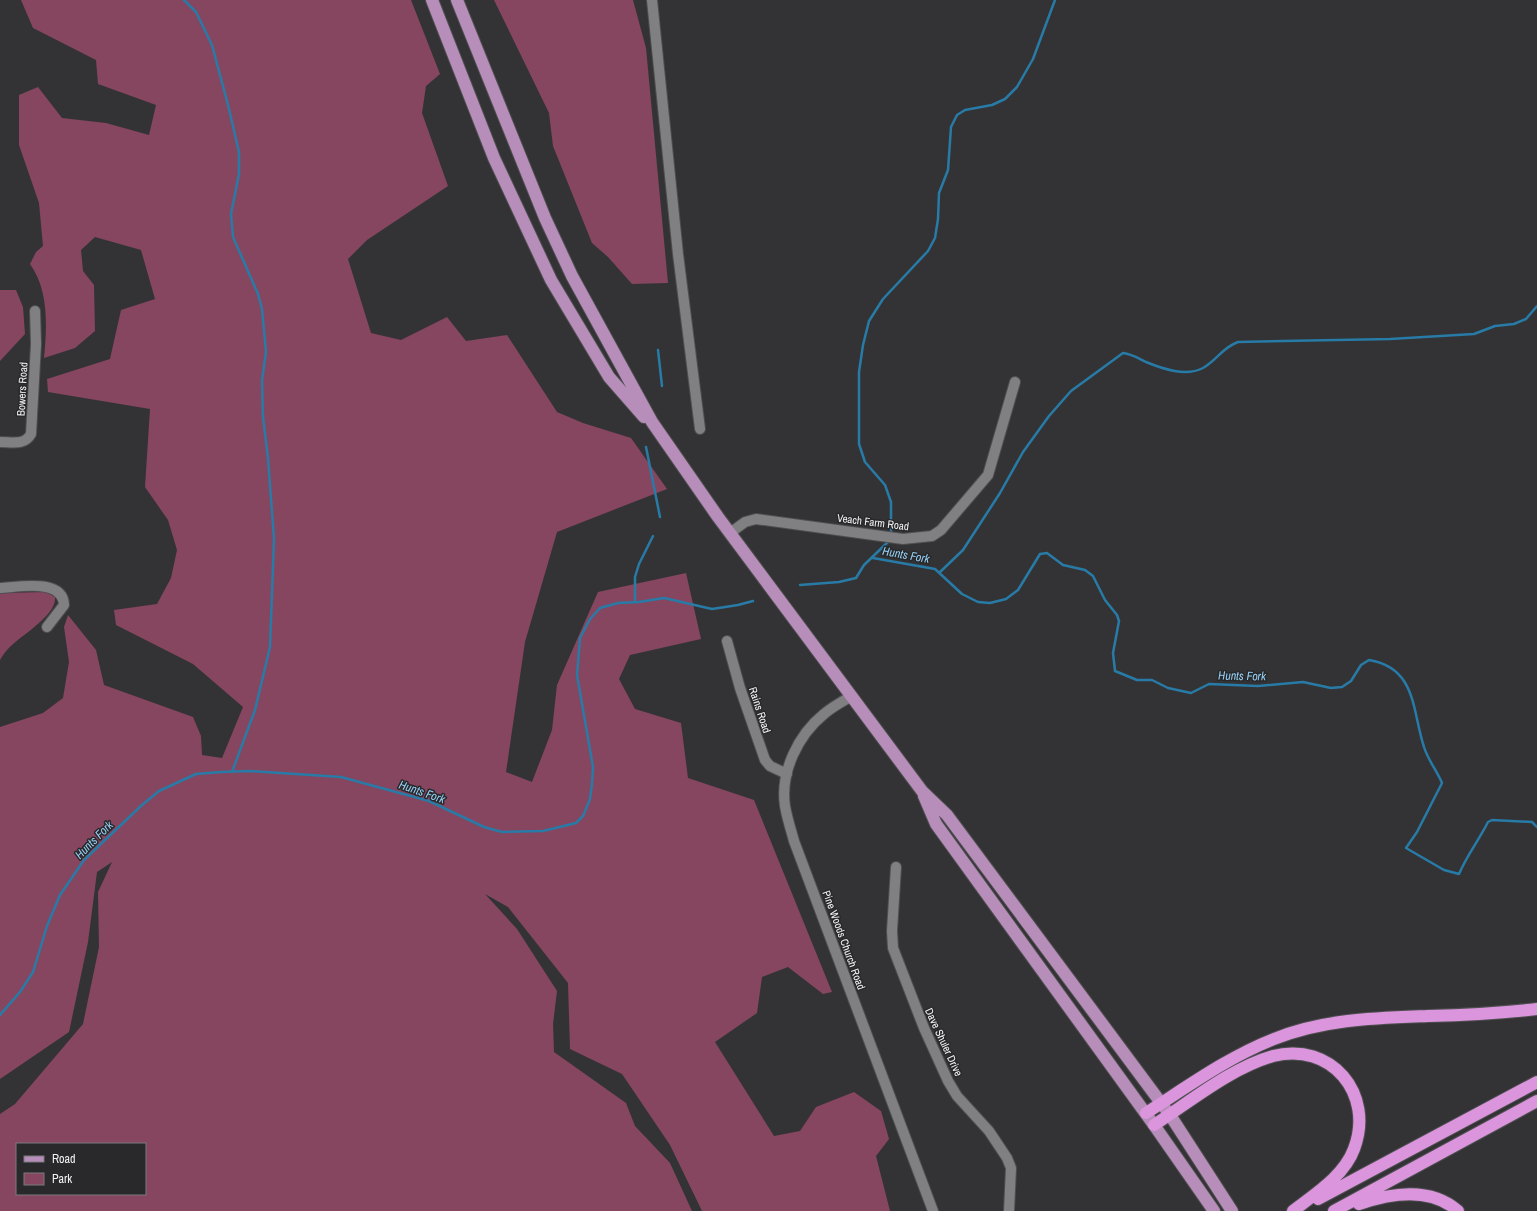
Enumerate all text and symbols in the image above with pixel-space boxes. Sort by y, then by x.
street label: Bowers Road [14,362,30,416]
street label: Veach Farm Road [836,511,910,533]
water label: Hunts Fork [881,543,932,567]
water label: Hunts Fork [1218,668,1267,684]
street label: Rains Road [746,685,774,735]
water label: Hunts Fork [397,777,448,808]
water label: Hunts Fork [71,817,117,863]
street label: Pine Woods Church Road [820,888,868,992]
street label: Dave Shuler Drive [922,1006,966,1078]
legend [16,1143,146,1195]
text: Road [52,1151,76,1167]
text: Park [52,1171,72,1187]

